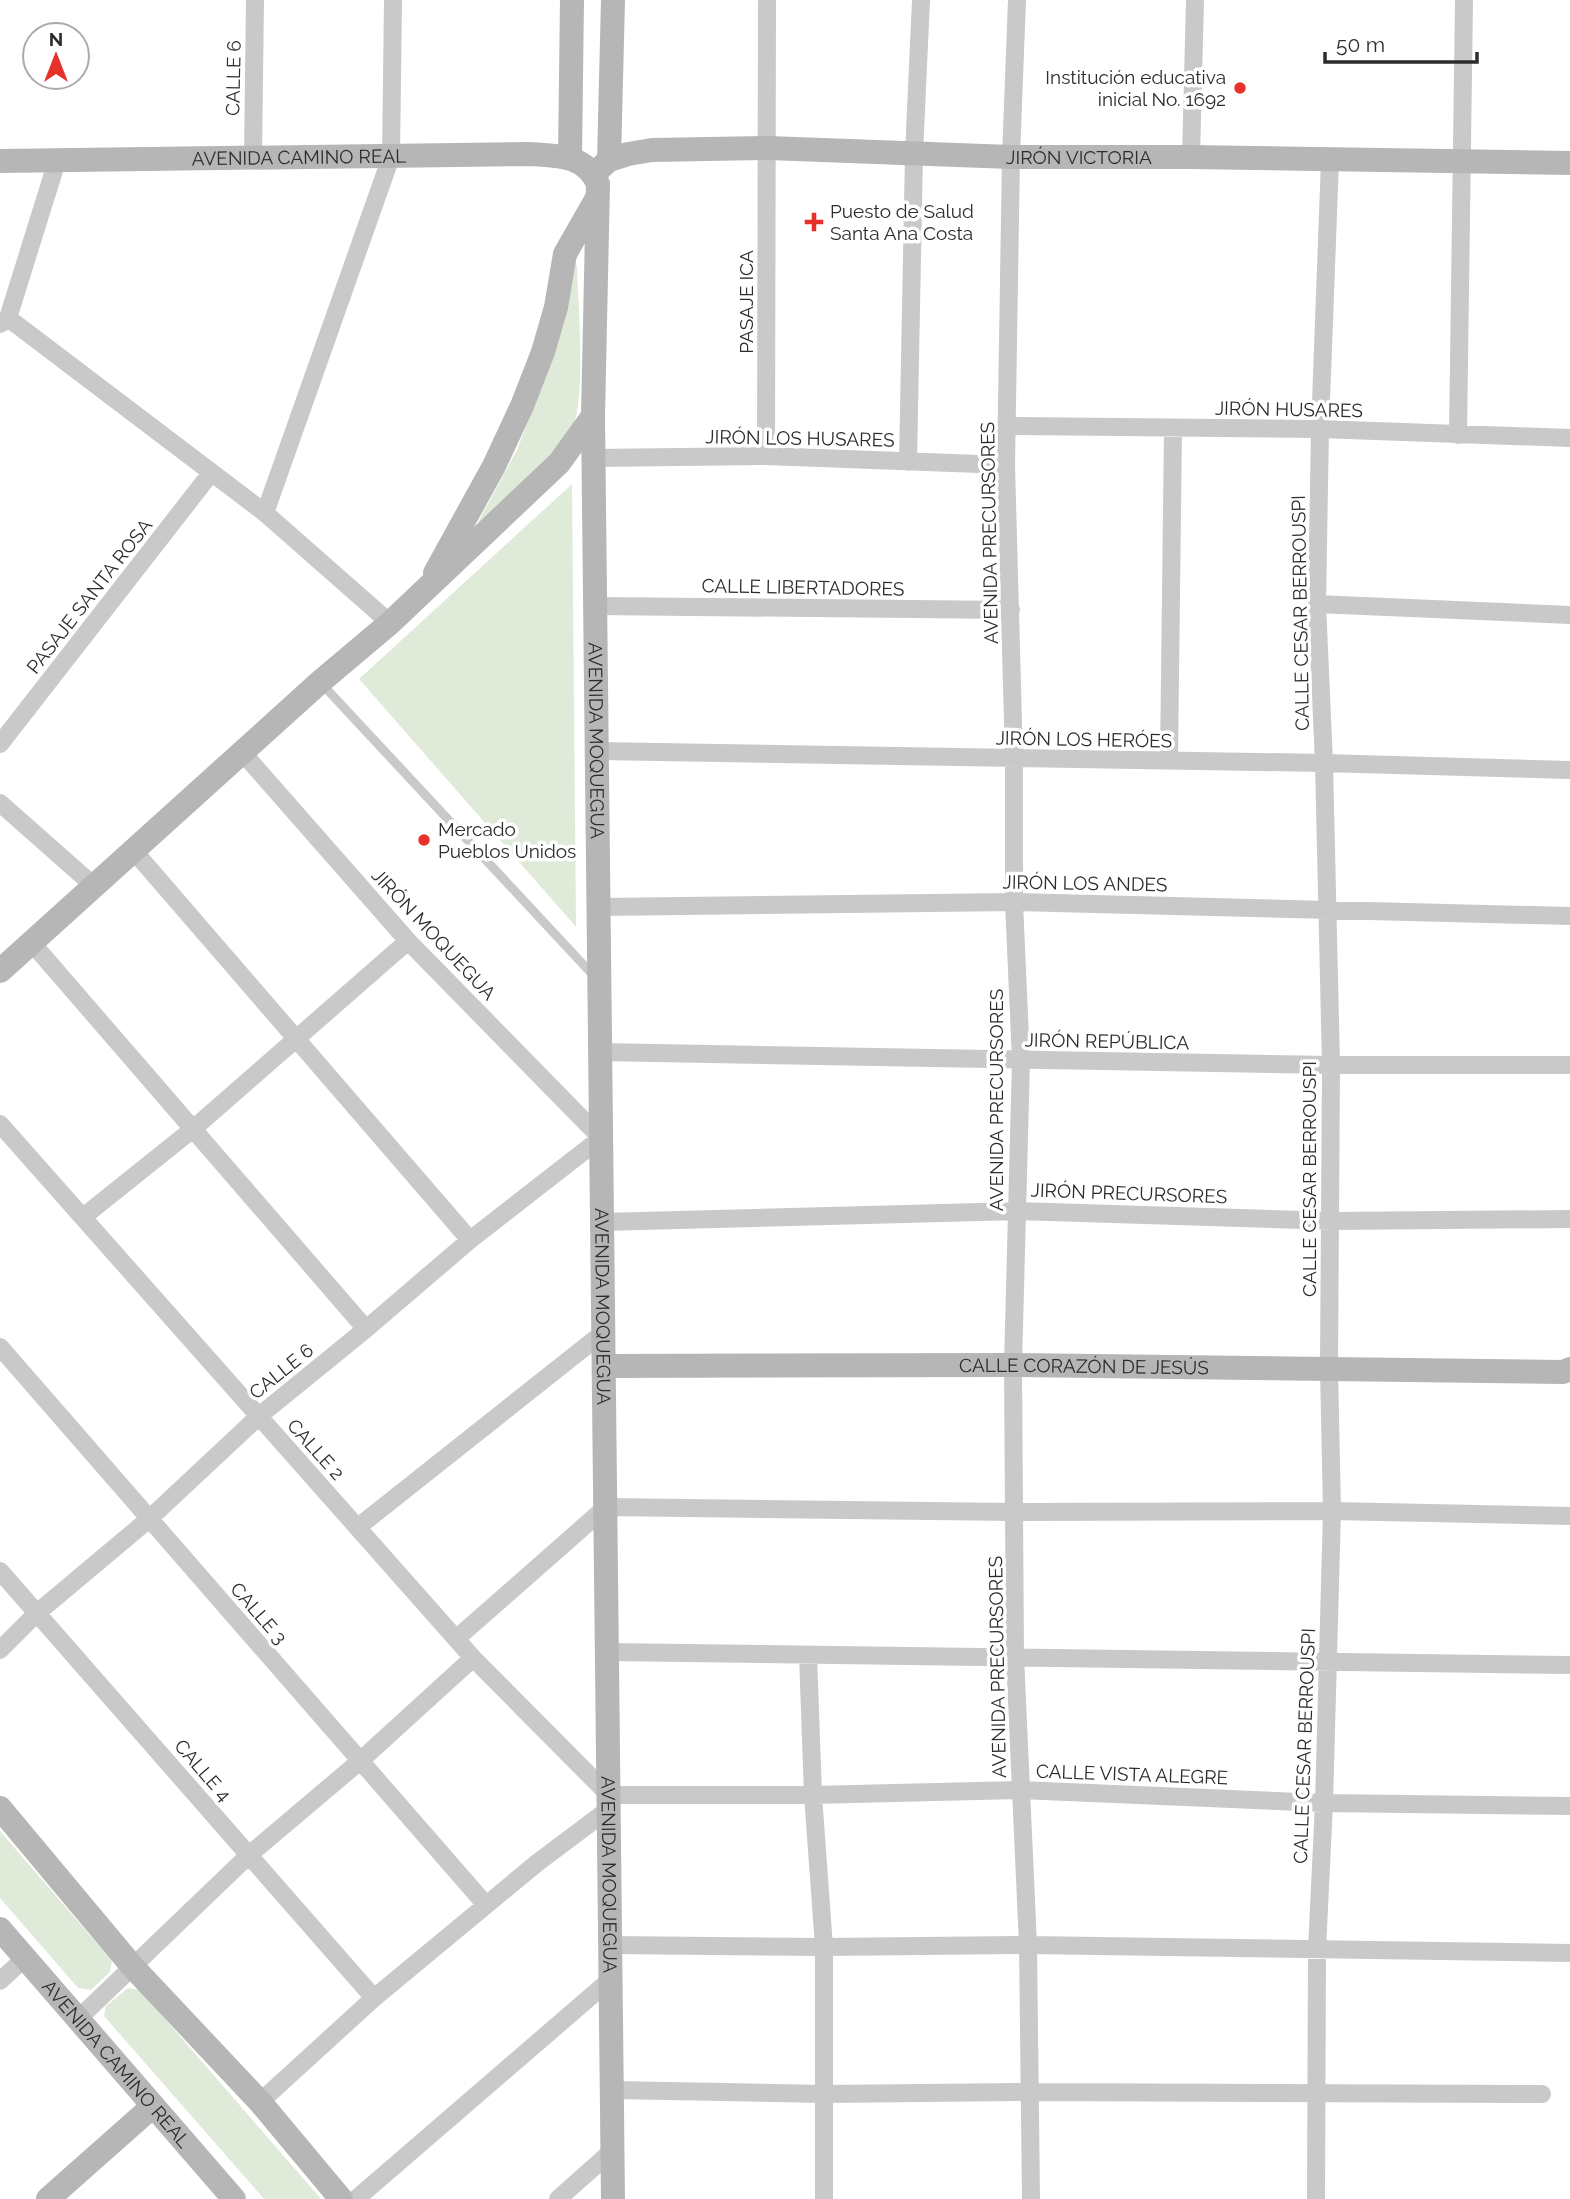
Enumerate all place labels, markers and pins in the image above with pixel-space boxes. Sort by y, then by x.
place label: Institución educativa inicial No. 1692 [1045,66,1226,110]
marker: Institución educativa inicial No. 1692 [1232,80,1248,96]
place label: Puesto de Salud Santa Ana Costa [830,200,974,244]
marker: Puesto de Salud Santa Ana Costa [804,212,824,232]
place label: Mercado Pueblos Unidos [438,818,576,862]
marker: Mercado Pueblos Unidos [416,832,432,848]

